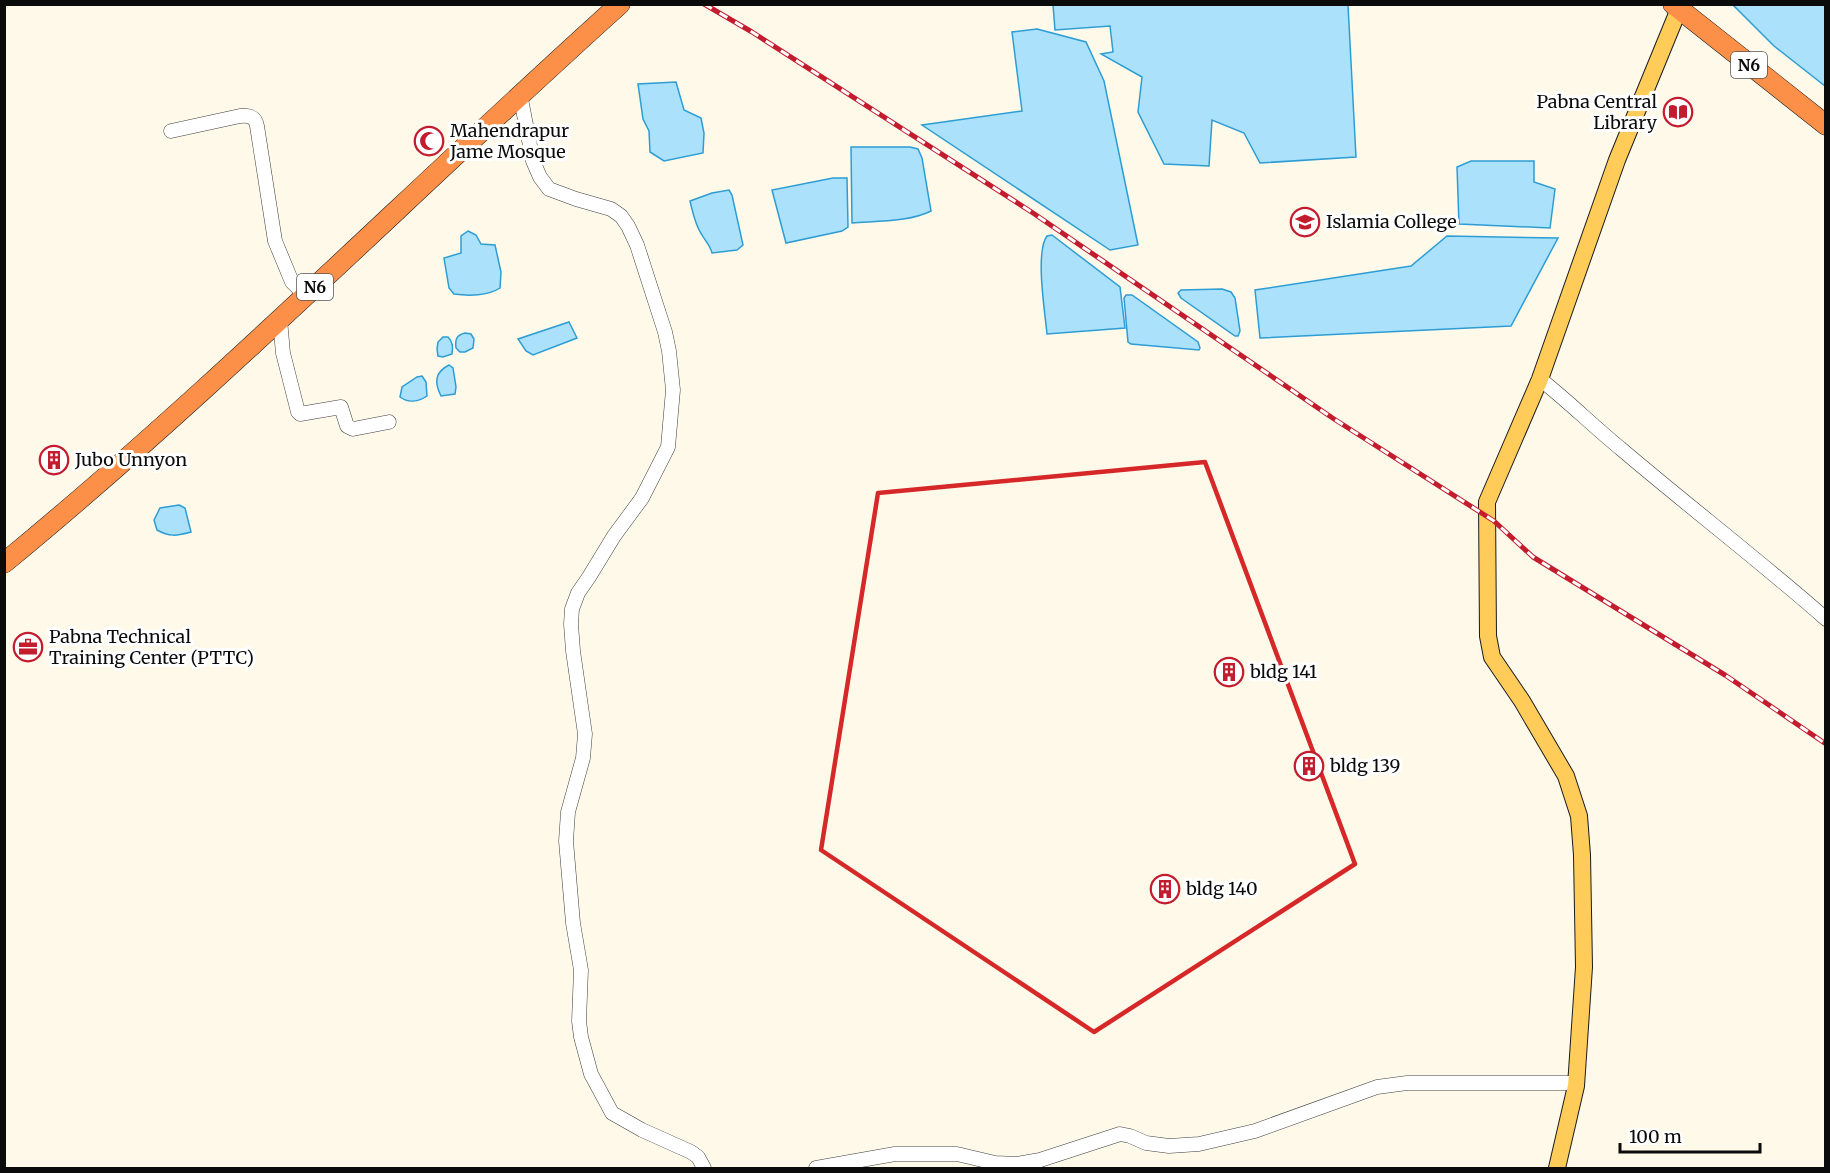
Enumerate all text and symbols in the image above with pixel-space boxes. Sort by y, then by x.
road number: N6 [1731,52,1767,78]
place label: Pabna Central Library [1537,90,1658,134]
library icon: Pabna Central Library [1662,96,1694,128]
place label: Mahendrapur Jame Mosque [449,119,569,163]
mosque icon: Mahendrapur Jame Mosque [413,125,445,157]
school or university icon: Islamia College [1289,206,1321,238]
place label: Islamia College [1326,210,1457,233]
road number: N6 [297,274,333,300]
building icon: Jubo Unnyon [38,444,70,476]
place label: Jubo Unnyon [74,448,187,471]
place label: Pabna Technical Training Center (PTTC) [49,625,254,669]
office icon: Pabna Technical Training Center (PTTC) [12,631,44,663]
building icon: bldg 141 [1213,656,1245,688]
place label: bldg 141 [1249,660,1317,683]
building icon: bldg 139 [1293,750,1325,782]
place label: bldg 139 [1329,754,1400,777]
building icon: bldg 140 [1149,873,1181,905]
place label: bldg 140 [1185,877,1258,900]
scale bar [1620,1116,1760,1154]
text: 100 m [1629,1125,1682,1148]

